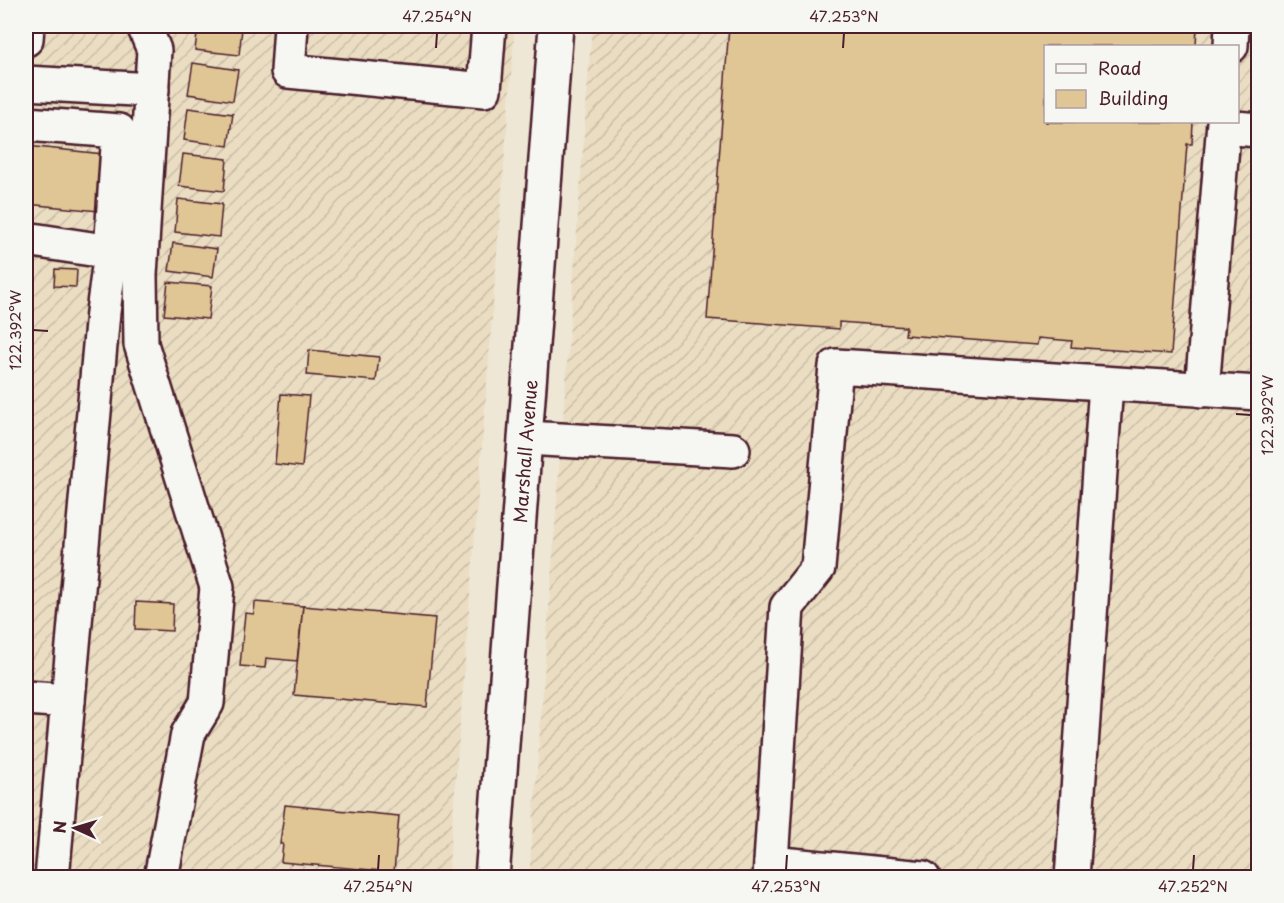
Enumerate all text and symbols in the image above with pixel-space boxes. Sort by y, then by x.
text: 47.254°N [402,4,472,27]
text: 47.253°N [809,4,879,27]
legend [1044,45,1239,123]
text: Road [1098,54,1142,81]
text: Building [1098,84,1168,111]
text: 122.392°W [3,289,26,370]
text: 122.392°W [1255,374,1278,455]
street label: Marshall Avenue [505,378,543,524]
north arrow [45,798,105,858]
text: N [47,820,71,834]
text: 47.254°N [343,874,413,897]
text: 47.253°N [751,874,821,897]
text: 47.252°N [1158,874,1228,897]

